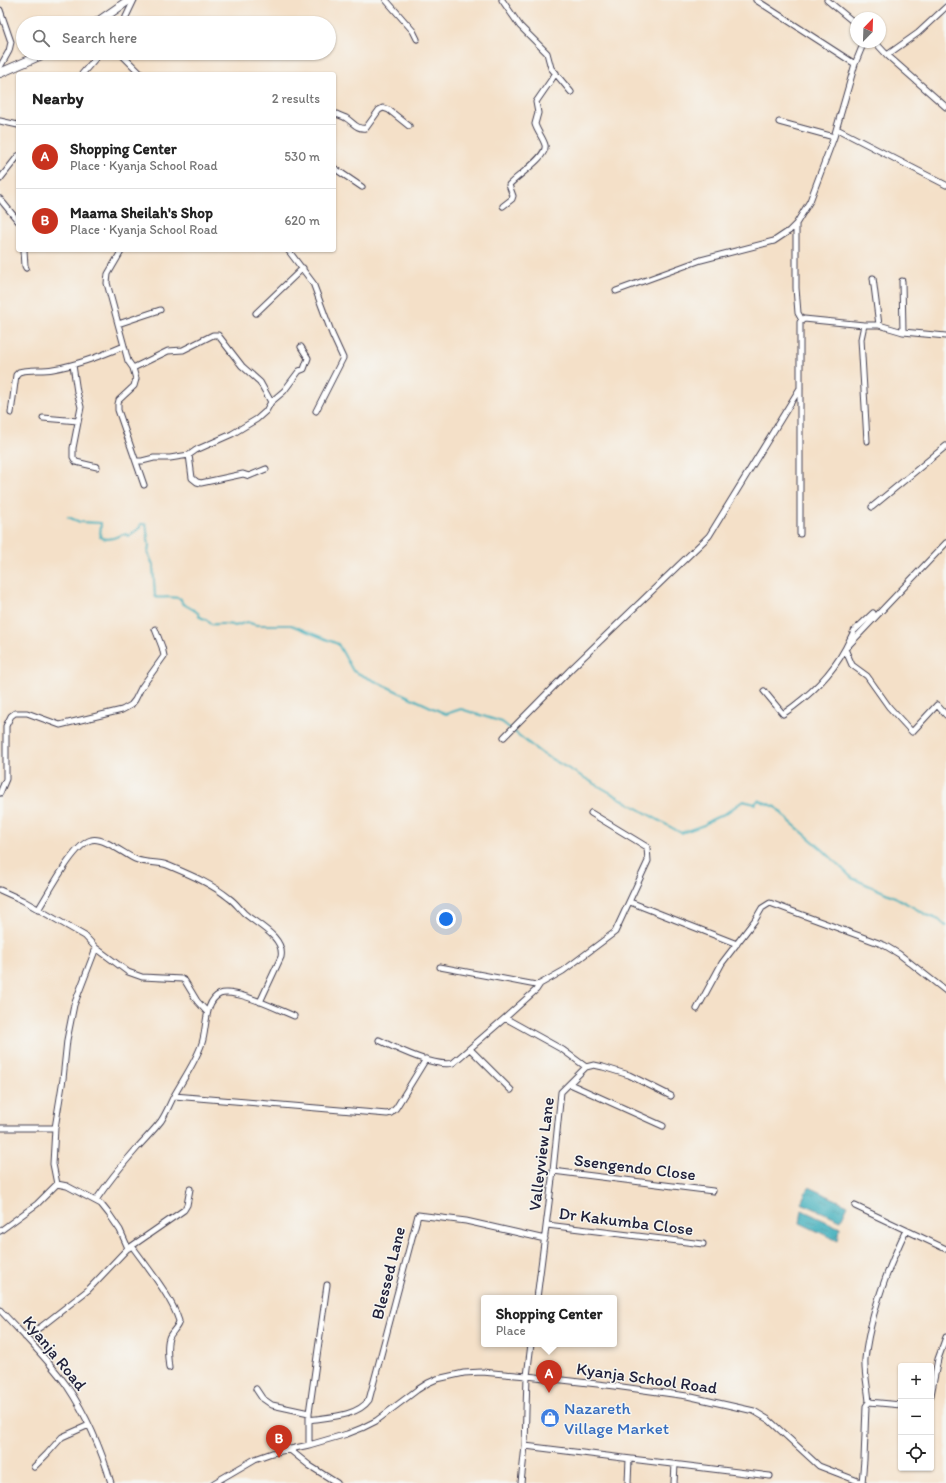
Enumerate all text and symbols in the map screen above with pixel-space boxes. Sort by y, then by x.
north arrow [850,12,886,48]
search box [16,16,336,60]
icon: search [30,27,52,49]
text: Search here [62,29,137,47]
text: Nearby [32,88,84,108]
text: 2 results [272,91,320,106]
text: Shopping Center [70,140,177,158]
text: A [41,149,49,164]
text: 530 m [284,149,320,164]
text: Place · Kyanja School Road [70,158,218,173]
text: Maama Sheilah's Shop [70,204,213,222]
text: B [41,213,49,228]
text: 620 m [284,213,320,228]
text: Place · Kyanja School Road [70,222,218,237]
your location [436,909,456,929]
street label: Valleyview Lane [524,1096,558,1212]
street label: Ssengendo Close [573,1150,697,1184]
street label: Dr Kakumba Close [558,1203,694,1239]
street label: Blessed Lane [367,1224,409,1322]
popup [481,1295,617,1347]
text: Shopping Center [496,1305,602,1323]
street label: Kyanja Road [19,1312,91,1395]
text: Place [496,1323,526,1338]
street label: Kyanja School Road [575,1358,719,1398]
pin: A [536,1360,562,1393]
map controls [898,1363,934,1471]
button: + [898,1363,934,1399]
place label: Nazareth Village Market [564,1398,669,1438]
button: − [898,1399,934,1435]
shop icon: Nazareth Village Market [539,1407,561,1429]
pin: B [266,1425,292,1458]
button: locate [898,1435,934,1471]

